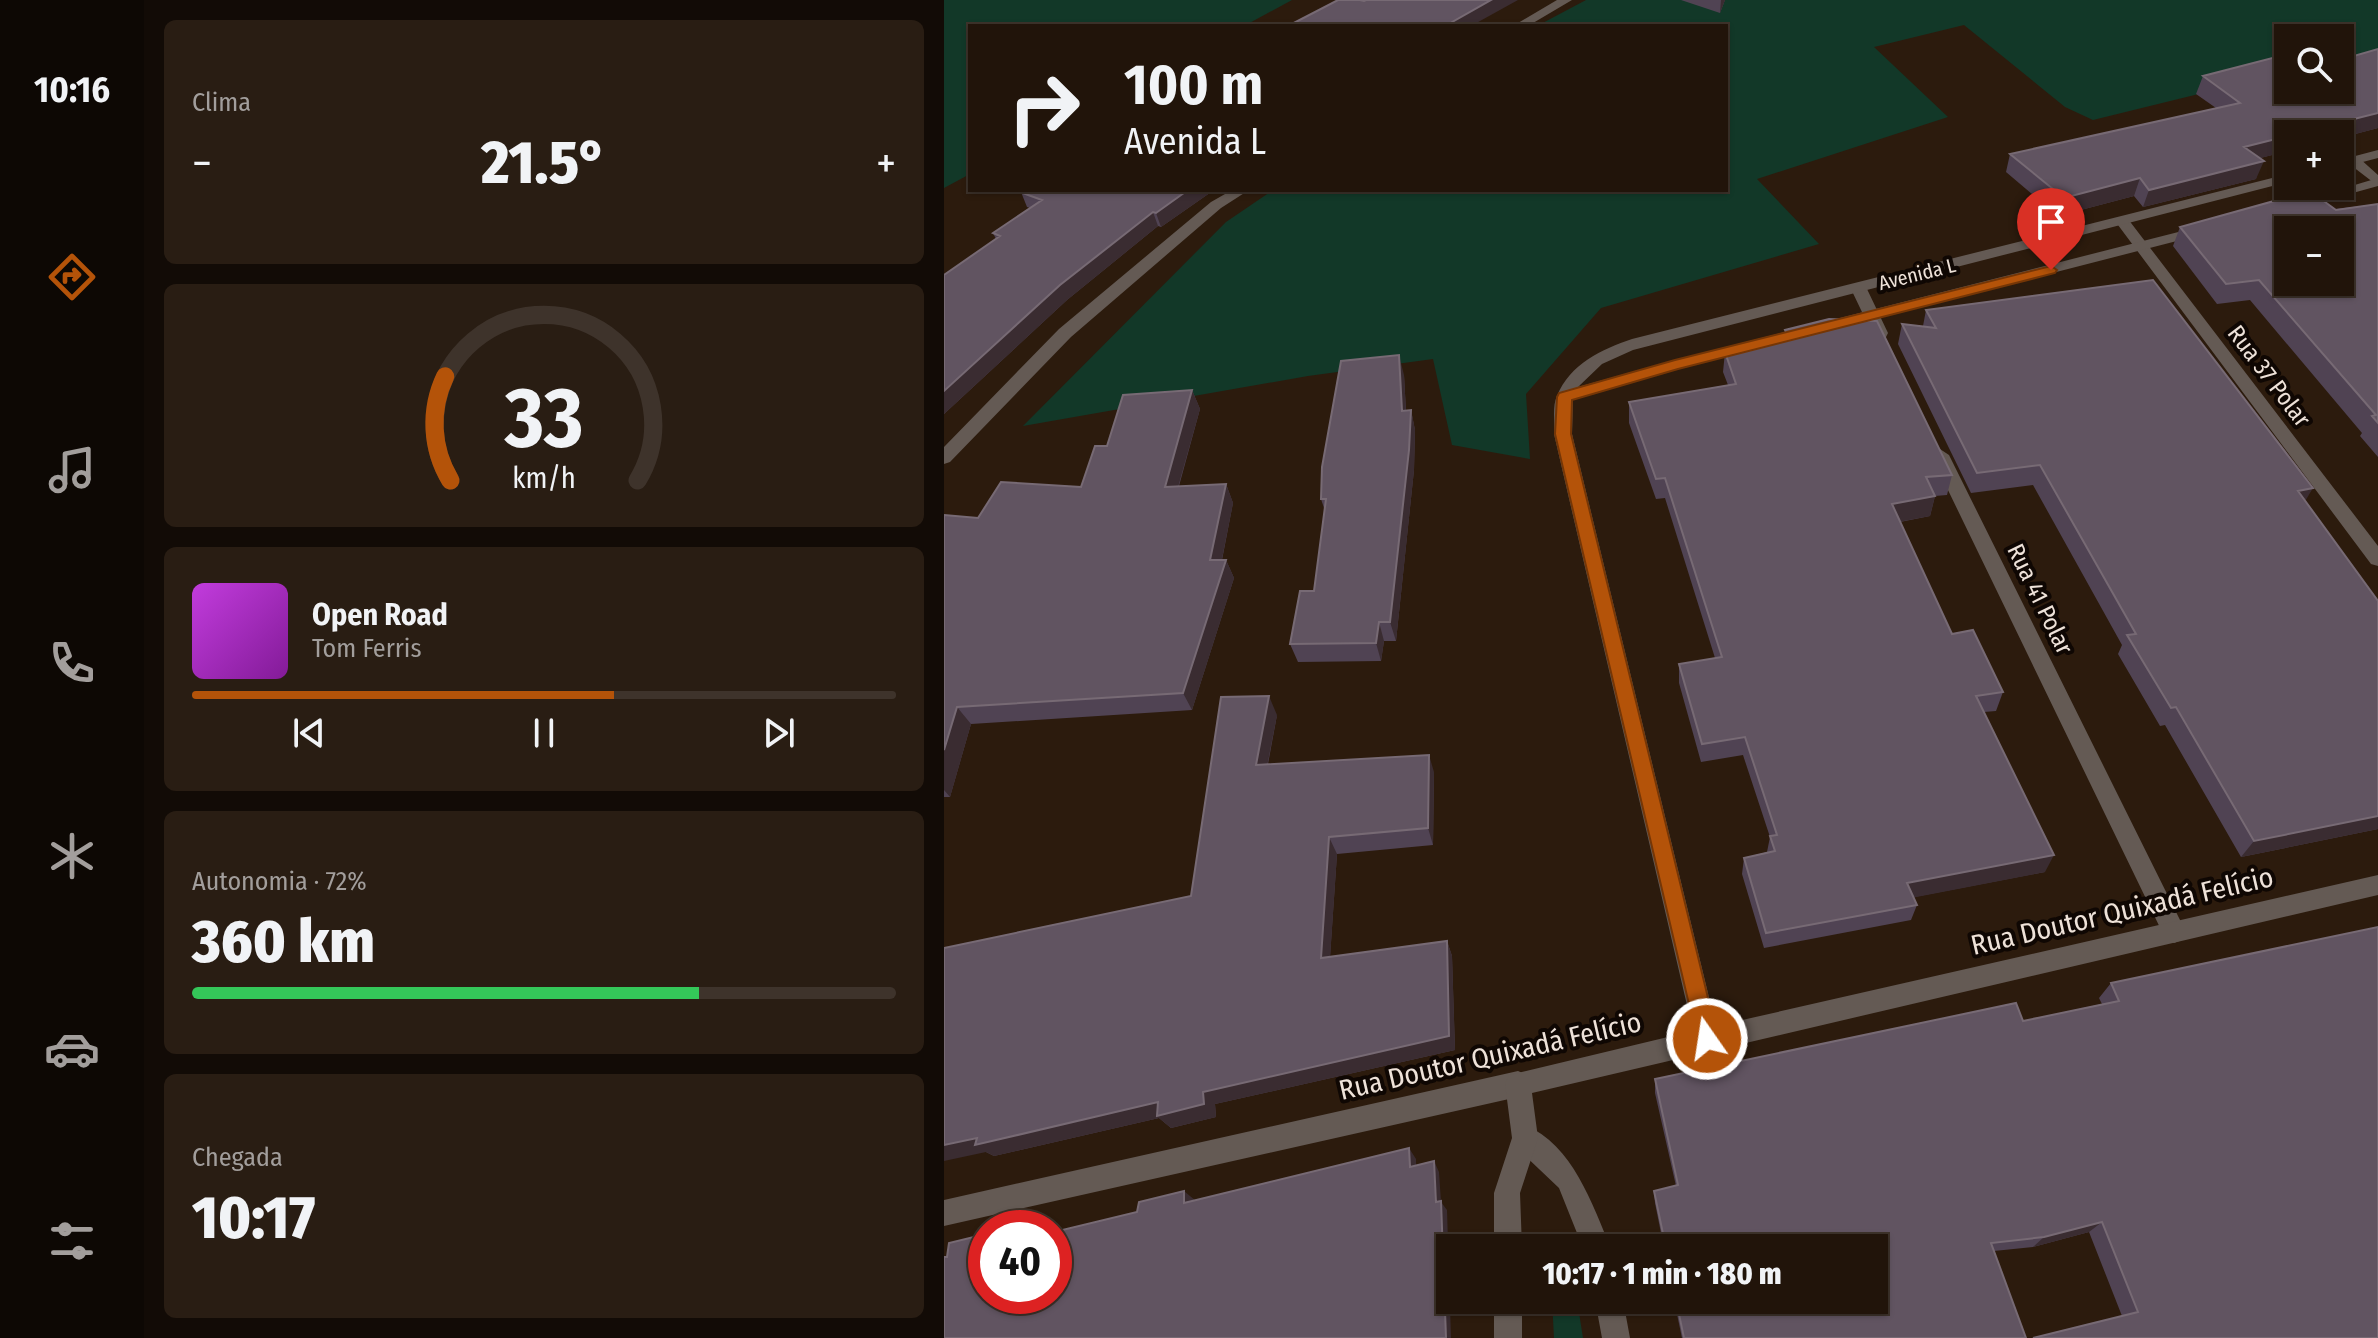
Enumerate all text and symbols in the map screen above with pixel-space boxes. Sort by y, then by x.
map controls [2274,24,2354,296]
button: search [2274,24,2354,104]
text: 100 m [1124,52,1263,119]
icon: right [992,56,1096,160]
text: 10:16 [34,68,110,112]
text: Clima [192,87,251,118]
text: Avenida L [1124,120,1266,164]
button: + [2274,120,2354,200]
text: 21.5° [481,127,607,199]
text: − [192,137,212,190]
text: + [876,137,896,190]
pin [2017,188,2085,270]
icon: arrive [2029,200,2073,244]
button: − [2274,216,2354,296]
icon: directions [44,249,100,305]
street label: Avenida L [1876,253,1958,295]
street label: Rua 37 Polar [2222,320,2317,433]
text: 33 [504,369,583,469]
icon: music [44,442,100,498]
text: km/h [512,462,576,497]
street label: Rua 41 Polar [2001,539,2079,659]
text: Open Road [312,597,448,633]
text: Tom Ferris [312,633,422,664]
icon: phone [44,635,100,691]
icon: previous [287,711,331,755]
icon: pause [522,711,566,755]
icon: next [757,711,801,755]
icon: climate [44,828,100,884]
street label: Rua Doutor Quixadá Felício [1968,860,2276,962]
text: Autonomia · 72% [192,866,367,897]
text: 360 km [192,906,375,978]
position arrow [1665,997,1749,1081]
street label: Rua Doutor Quixadá Felício [1336,1005,1644,1107]
icon: car [44,1021,100,1077]
text: Chegada [192,1142,283,1173]
text: 10:17 [192,1182,315,1254]
speed limit sign: 40 [968,1210,1072,1314]
icon: filters [44,1213,100,1269]
text: 10:17 · 1 min · 180 m [1542,1256,1782,1292]

